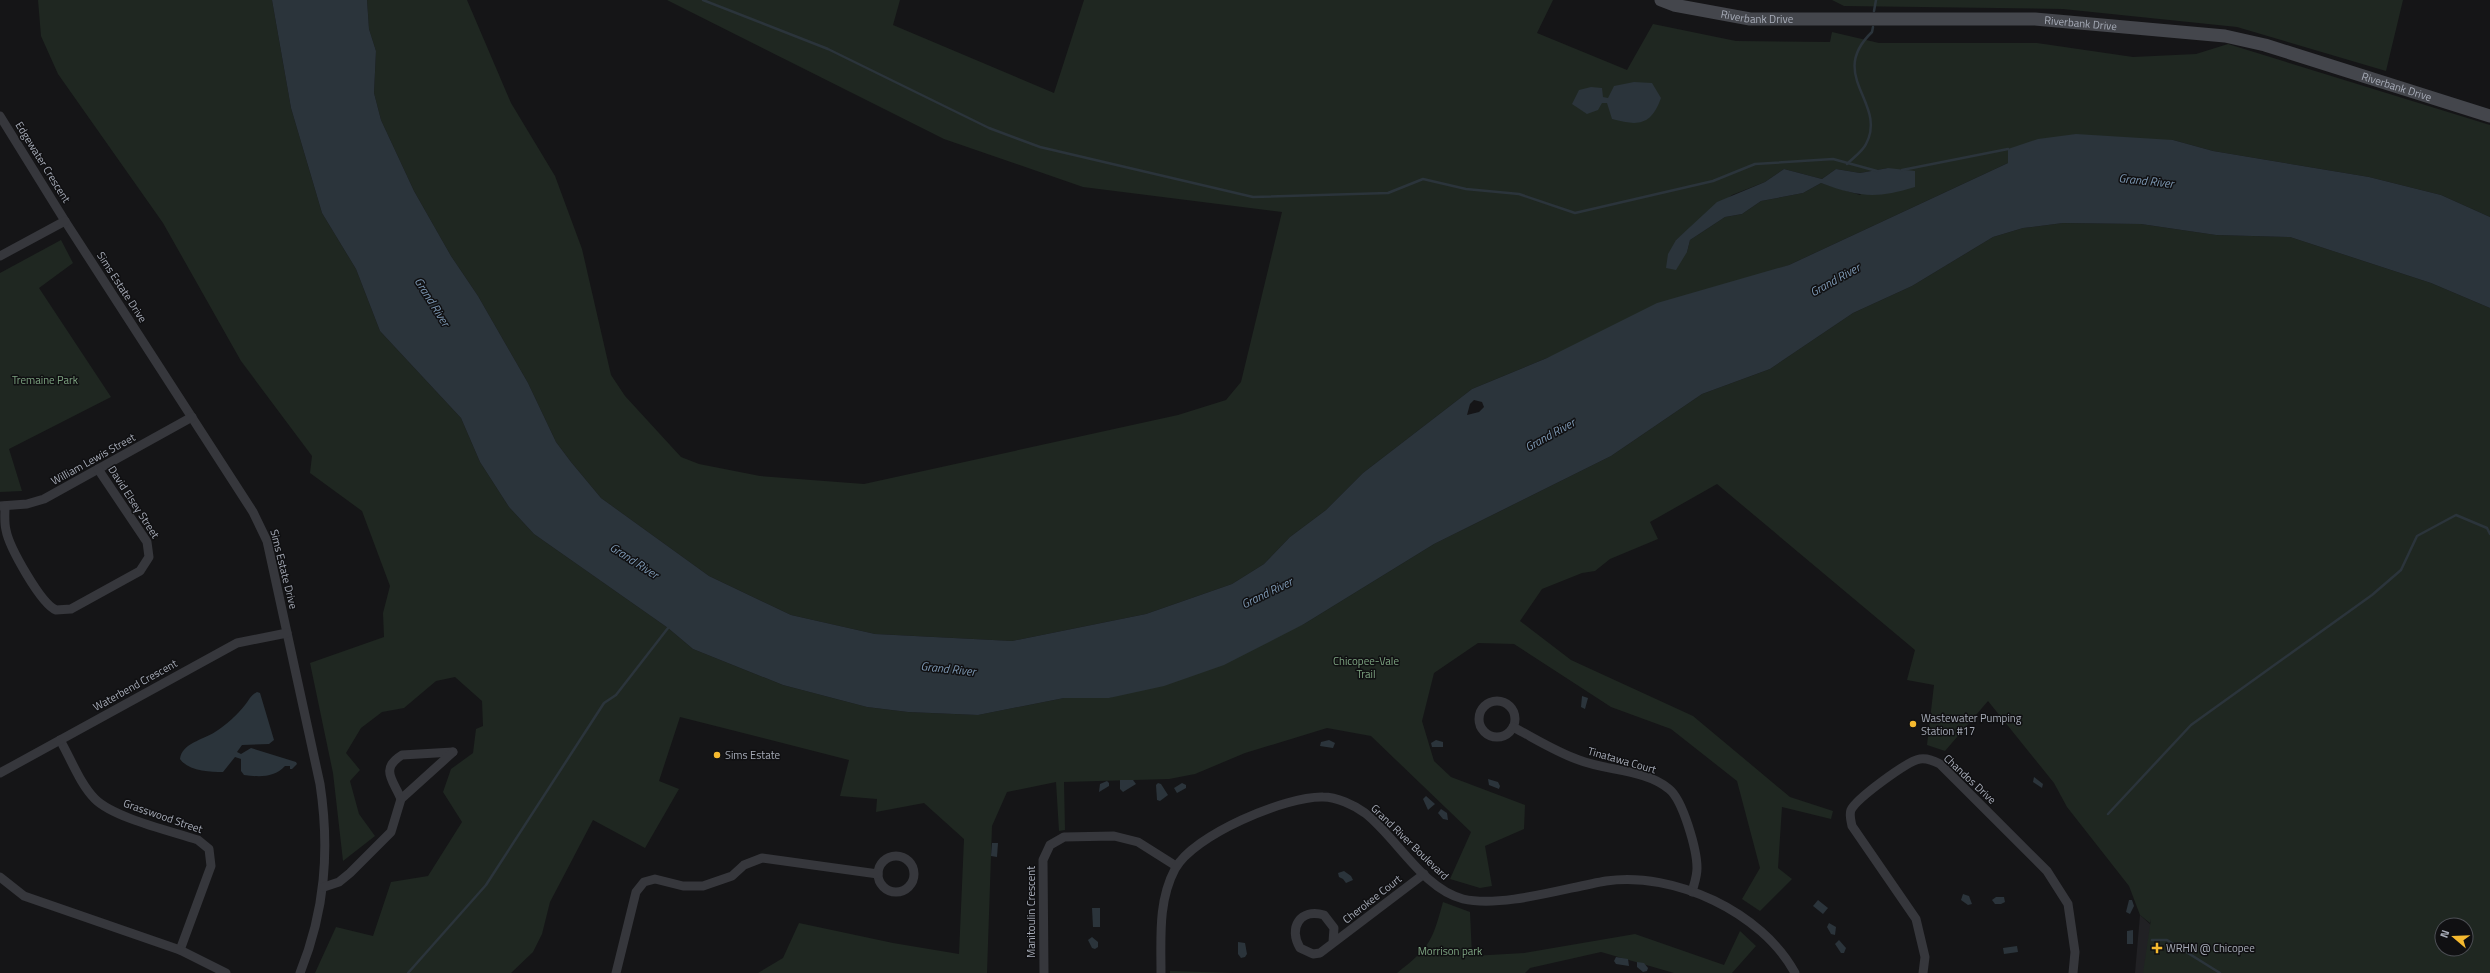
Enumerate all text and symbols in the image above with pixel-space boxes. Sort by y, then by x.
street label: Riverbank Drive [1719,6,1794,27]
street label: Riverbank Drive [2044,12,2118,34]
street label: Riverbank Drive [2360,68,2434,105]
street label: Edgewater Crescent [12,118,74,206]
water label: Grand River [2118,168,2177,193]
street label: Sims Estate Drive [93,248,151,326]
water label: Grand River [1806,257,1865,301]
water label: Grand River [410,273,456,332]
park label: Tremaine Park [12,372,79,388]
water label: Grand River [1521,412,1580,456]
street label: William Lewis Street [48,429,138,489]
street label: David Elsey Street [104,463,164,542]
street label: Sims Estate Drive [266,527,302,611]
water label: Grand River [606,538,664,585]
water label: Grand River [1238,571,1298,613]
park label: Chicopee-Vale Trail [1333,653,1399,682]
street label: Waterbend Crescent [90,655,180,715]
water label: Grand River [920,656,979,681]
place label: Wastewater Pumping Station #17 [1921,710,2022,739]
marker: Wastewater Pumping Station #17 [1908,719,1918,729]
street label: Tinatawa Court [1586,743,1658,777]
place label: Sims Estate [725,747,781,763]
marker: Sims Estate [712,750,722,760]
street label: Chandos Drive [1940,750,2000,808]
street label: Grasswood Street [121,795,205,837]
street label: Grand River Boulevard [1367,800,1453,884]
street label: Manitoulin Crescent [1023,866,1039,958]
street label: Cherokee Court [1339,871,1405,927]
north arrow [2434,917,2474,957]
text: N [2436,928,2453,940]
place label: WRHN @ Chicopee [2166,940,2255,956]
marker: WRHN @ Chicopee [2151,942,2163,954]
park label: Morrison park [1418,943,1483,959]

